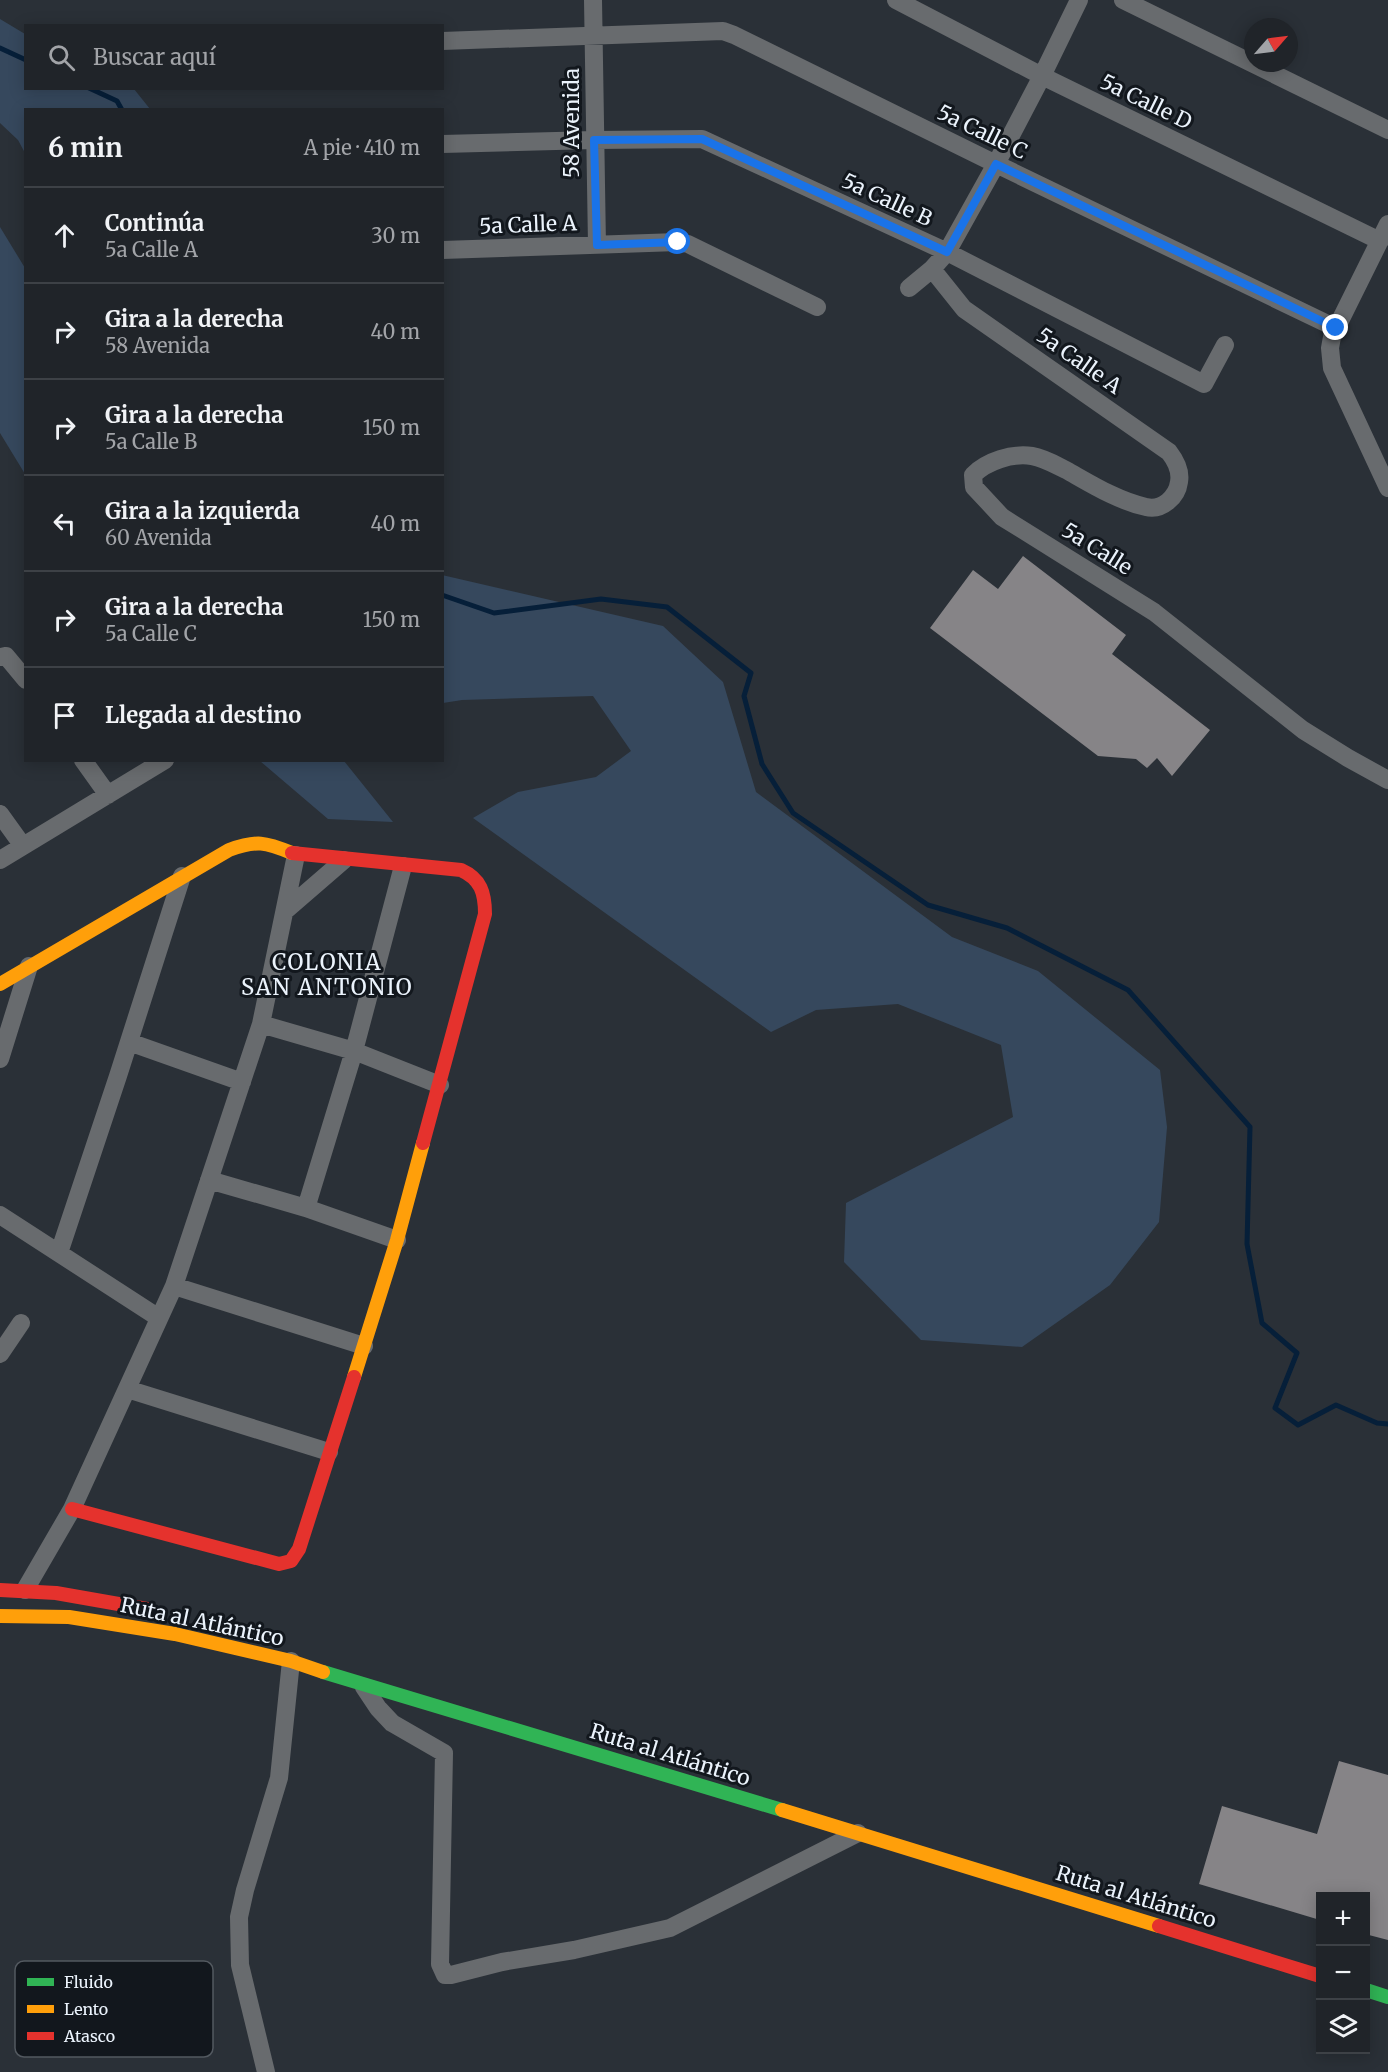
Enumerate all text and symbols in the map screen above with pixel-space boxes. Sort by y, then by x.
north arrow [1244,18,1298,72]
search box [24,24,444,90]
icon: search [45,41,78,74]
text: Buscar aquí [93,43,216,71]
street label: 58 Avenida [558,68,585,178]
street label: 5a Calle D [1096,68,1197,135]
street label: 5a Calle C [933,98,1031,165]
text: 6 min [48,131,123,164]
text: A pie · 410 m [304,135,420,160]
street label: 5a Calle B [838,167,937,232]
text: Continúa [105,209,204,237]
street label: 5a Calle A [479,209,577,240]
icon: ahead [48,219,81,252]
text: 30 m [371,223,420,248]
route start [664,228,690,254]
text: 5a Calle A [105,237,198,262]
text: Gira a la derecha [105,305,283,333]
route end [1322,314,1348,340]
icon: right [48,315,81,348]
text: 40 m [370,319,420,344]
street label: 5a Calle A [1032,322,1127,400]
text: 58 Avenida [105,333,210,358]
text: Gira a la derecha [105,401,283,429]
icon: right [48,411,81,444]
text: 150 m [363,415,420,440]
text: 5a Calle B [105,429,197,454]
text: Gira a la izquierda [105,497,300,525]
icon: left [48,507,81,540]
text: 40 m [370,511,420,536]
street label: 5a Calle [1057,517,1137,581]
text: 60 Avenida [105,525,212,550]
text: Gira a la derecha [105,593,283,621]
icon: right [48,603,81,636]
text: 150 m [363,607,420,632]
text: 5a Calle C [105,621,197,646]
icon: arrive [48,699,81,732]
text: Llegada al destino [105,701,301,729]
district label: COLONIA SAN ANTONIO [241,948,413,1001]
street label: Ruta al Atlántico [118,1591,286,1652]
street label: Ruta al Atlántico [587,1717,754,1792]
street label: Ruta al Atlántico [1053,1859,1220,1934]
map controls [1316,1892,1370,2054]
button: + [1316,1892,1370,1946]
button: − [1316,1946,1370,2000]
legend [15,1961,213,2057]
text: Fluido [64,1972,113,1992]
text: Lento [64,1999,108,2019]
button: layers [1316,2000,1370,2054]
text: Atasco [63,2026,115,2046]

